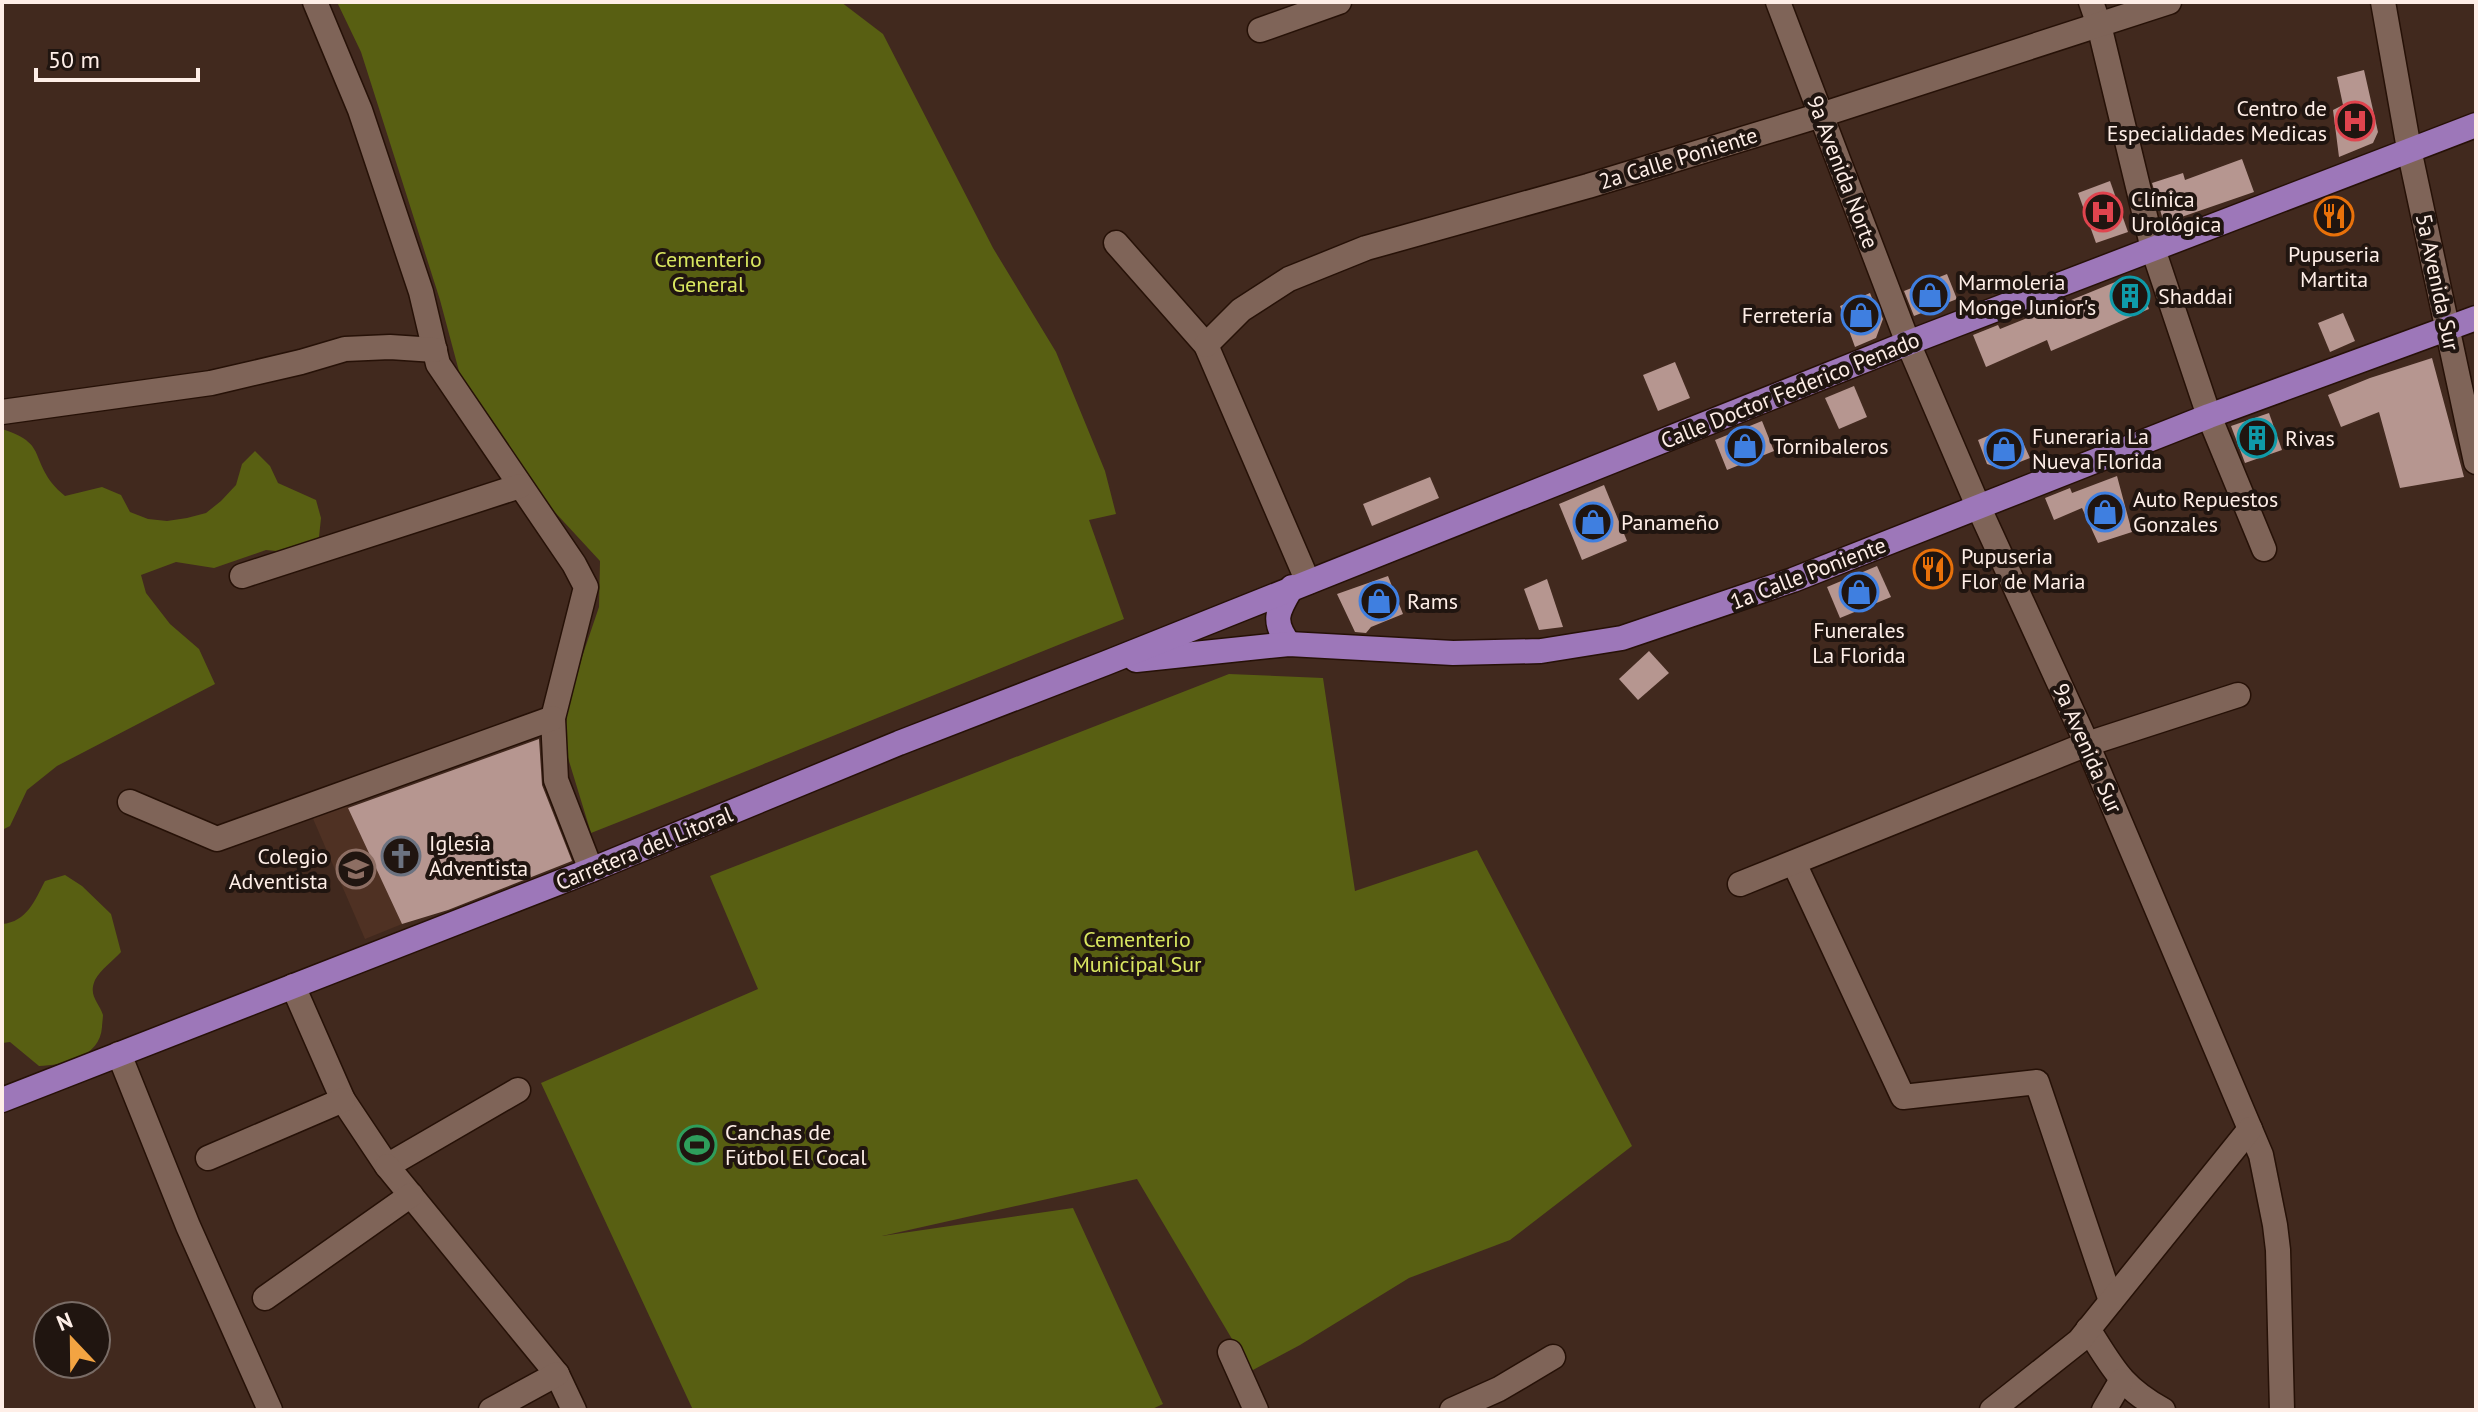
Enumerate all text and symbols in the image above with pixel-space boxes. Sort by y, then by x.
scale bar [36,32,198,82]
text: 50 m [48,44,100,75]
street label: 9a Avenida Norte [1801,92,1885,252]
place label: Centro de Especialidades Medicas [2107,94,2327,147]
hospital icon: Centro de Especialidades Medicas [2334,100,2376,142]
street label: 2a Calle Poniente [1595,121,1761,195]
place label: Clínica Urológica [2131,185,2221,238]
hospital icon: Clínica Urológica [2082,191,2124,233]
restaurant icon: Pupuseria Martita [2313,195,2355,237]
street label: 5a Avenida Sur [2410,211,2466,354]
place label: Pupuseria Martita [2288,240,2380,293]
park label: Cementerio General [654,245,762,298]
place label: Marmoleria Monge Junior's [1958,268,2096,321]
shop icon: Marmoleria Monge Junior's [1909,274,1951,316]
building icon: Shaddai [2109,275,2151,317]
place label: Shaddai [2158,282,2233,310]
shop icon: Ferretería [1840,294,1882,336]
place label: Ferretería [1742,301,1833,329]
street label: Calle Doctor Federico Penado [1656,325,1924,455]
building icon: Rivas [2236,417,2278,459]
place label: Funeraria La Nueva Florida [2032,422,2162,475]
place label: Rivas [2285,424,2335,452]
shop icon: Tornibaleros [1724,425,1766,467]
shop icon: Funeraria La Nueva Florida [1983,428,2025,470]
place label: Tornibaleros [1773,432,1889,460]
place label: Auto Repuestos Gonzales [2133,485,2278,538]
shop icon: Auto Repuestos Gonzales [2084,491,2126,533]
shop icon: Panameño [1572,501,1614,543]
place label: Panameño [1621,508,1719,536]
street label: 1a Calle Poniente [1726,530,1890,616]
place label: Pupuseria Flor de Maria [1961,542,2085,595]
restaurant icon: Pupuseria Flor de Maria [1912,548,1954,590]
shop icon: Funerales La Florida [1838,571,1880,613]
shop icon: Rams [1358,580,1400,622]
place label: Rams [1407,587,1458,615]
place label: Funerales La Florida [1812,616,1906,669]
street label: 9a Avenida Sur [2047,679,2129,818]
street label: Carretera del Litoral [551,800,737,896]
place label: Iglesia Adventista [429,829,528,882]
church icon: Iglesia Adventista [380,835,422,877]
place label: Colegio Adventista [229,842,328,895]
school or university icon: Colegio Adventista [335,848,377,890]
park label: Cementerio Municipal Sur [1072,925,1202,978]
place label: Canchas de Fútbol El Cocal [725,1118,867,1171]
sports icon: Canchas de Fútbol El Cocal [676,1124,718,1166]
north arrow [32,1300,112,1380]
text: N [53,1306,76,1337]

